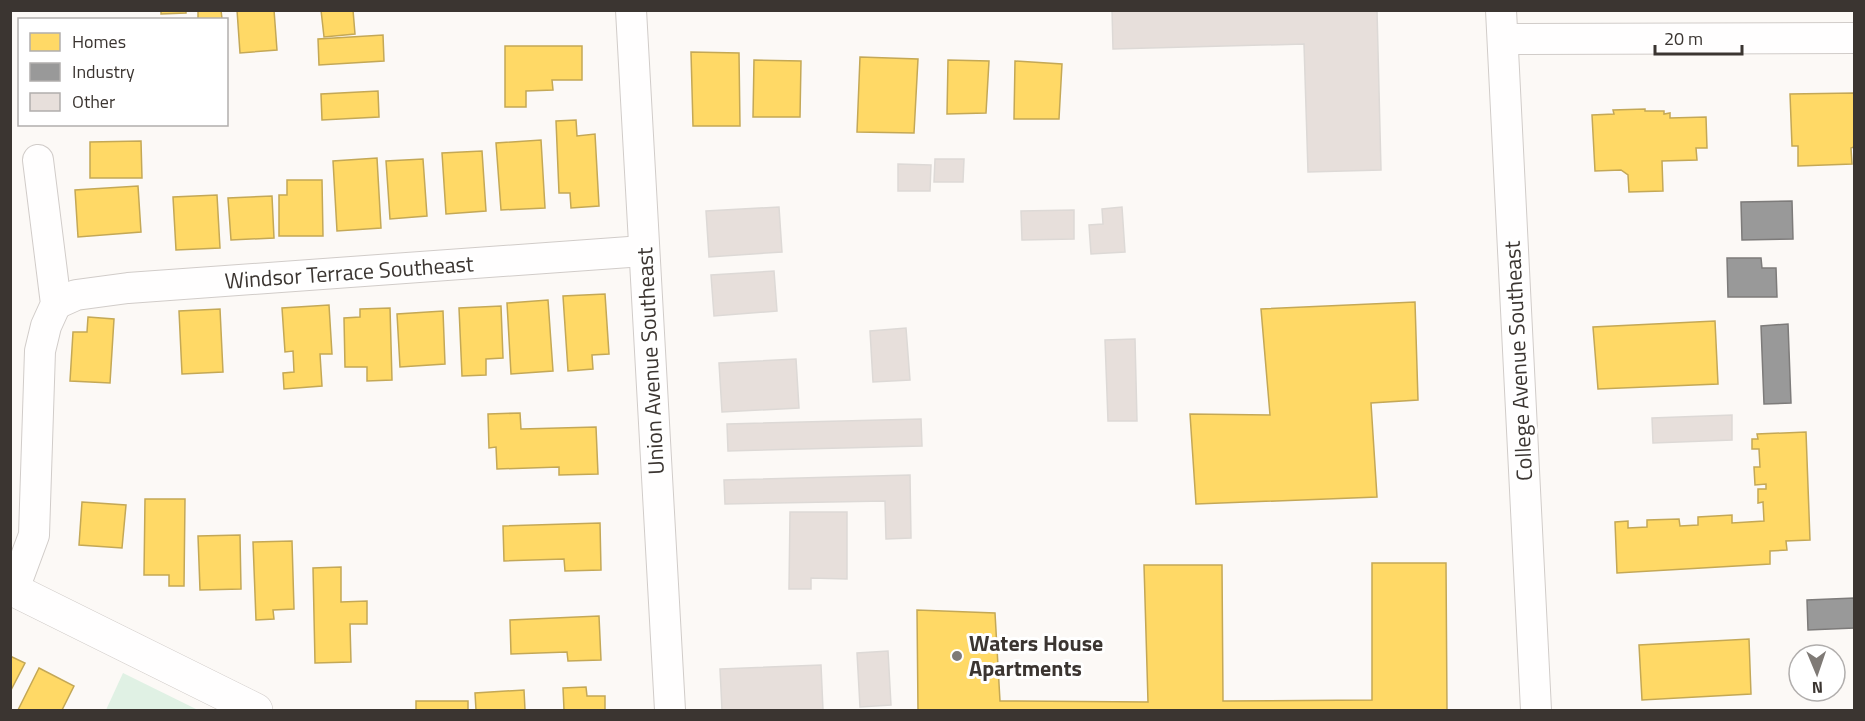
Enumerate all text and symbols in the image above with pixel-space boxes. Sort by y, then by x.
legend [18,18,228,126]
scale bar [1655,18,1742,56]
text: 20 m [1664,25,1703,52]
text: Homes [72,28,126,55]
text: Industry [72,58,135,85]
text: Other [72,88,115,115]
street label: College Avenue Southeast [1495,240,1541,482]
street label: Windsor Terrace Southeast [223,246,475,298]
street label: Union Avenue Southeast [627,246,673,476]
place label: Waters House Apartments [969,626,1103,685]
north arrow [1787,643,1847,703]
marker: Waters House Apartments [950,649,964,663]
text: N [1812,676,1823,700]

